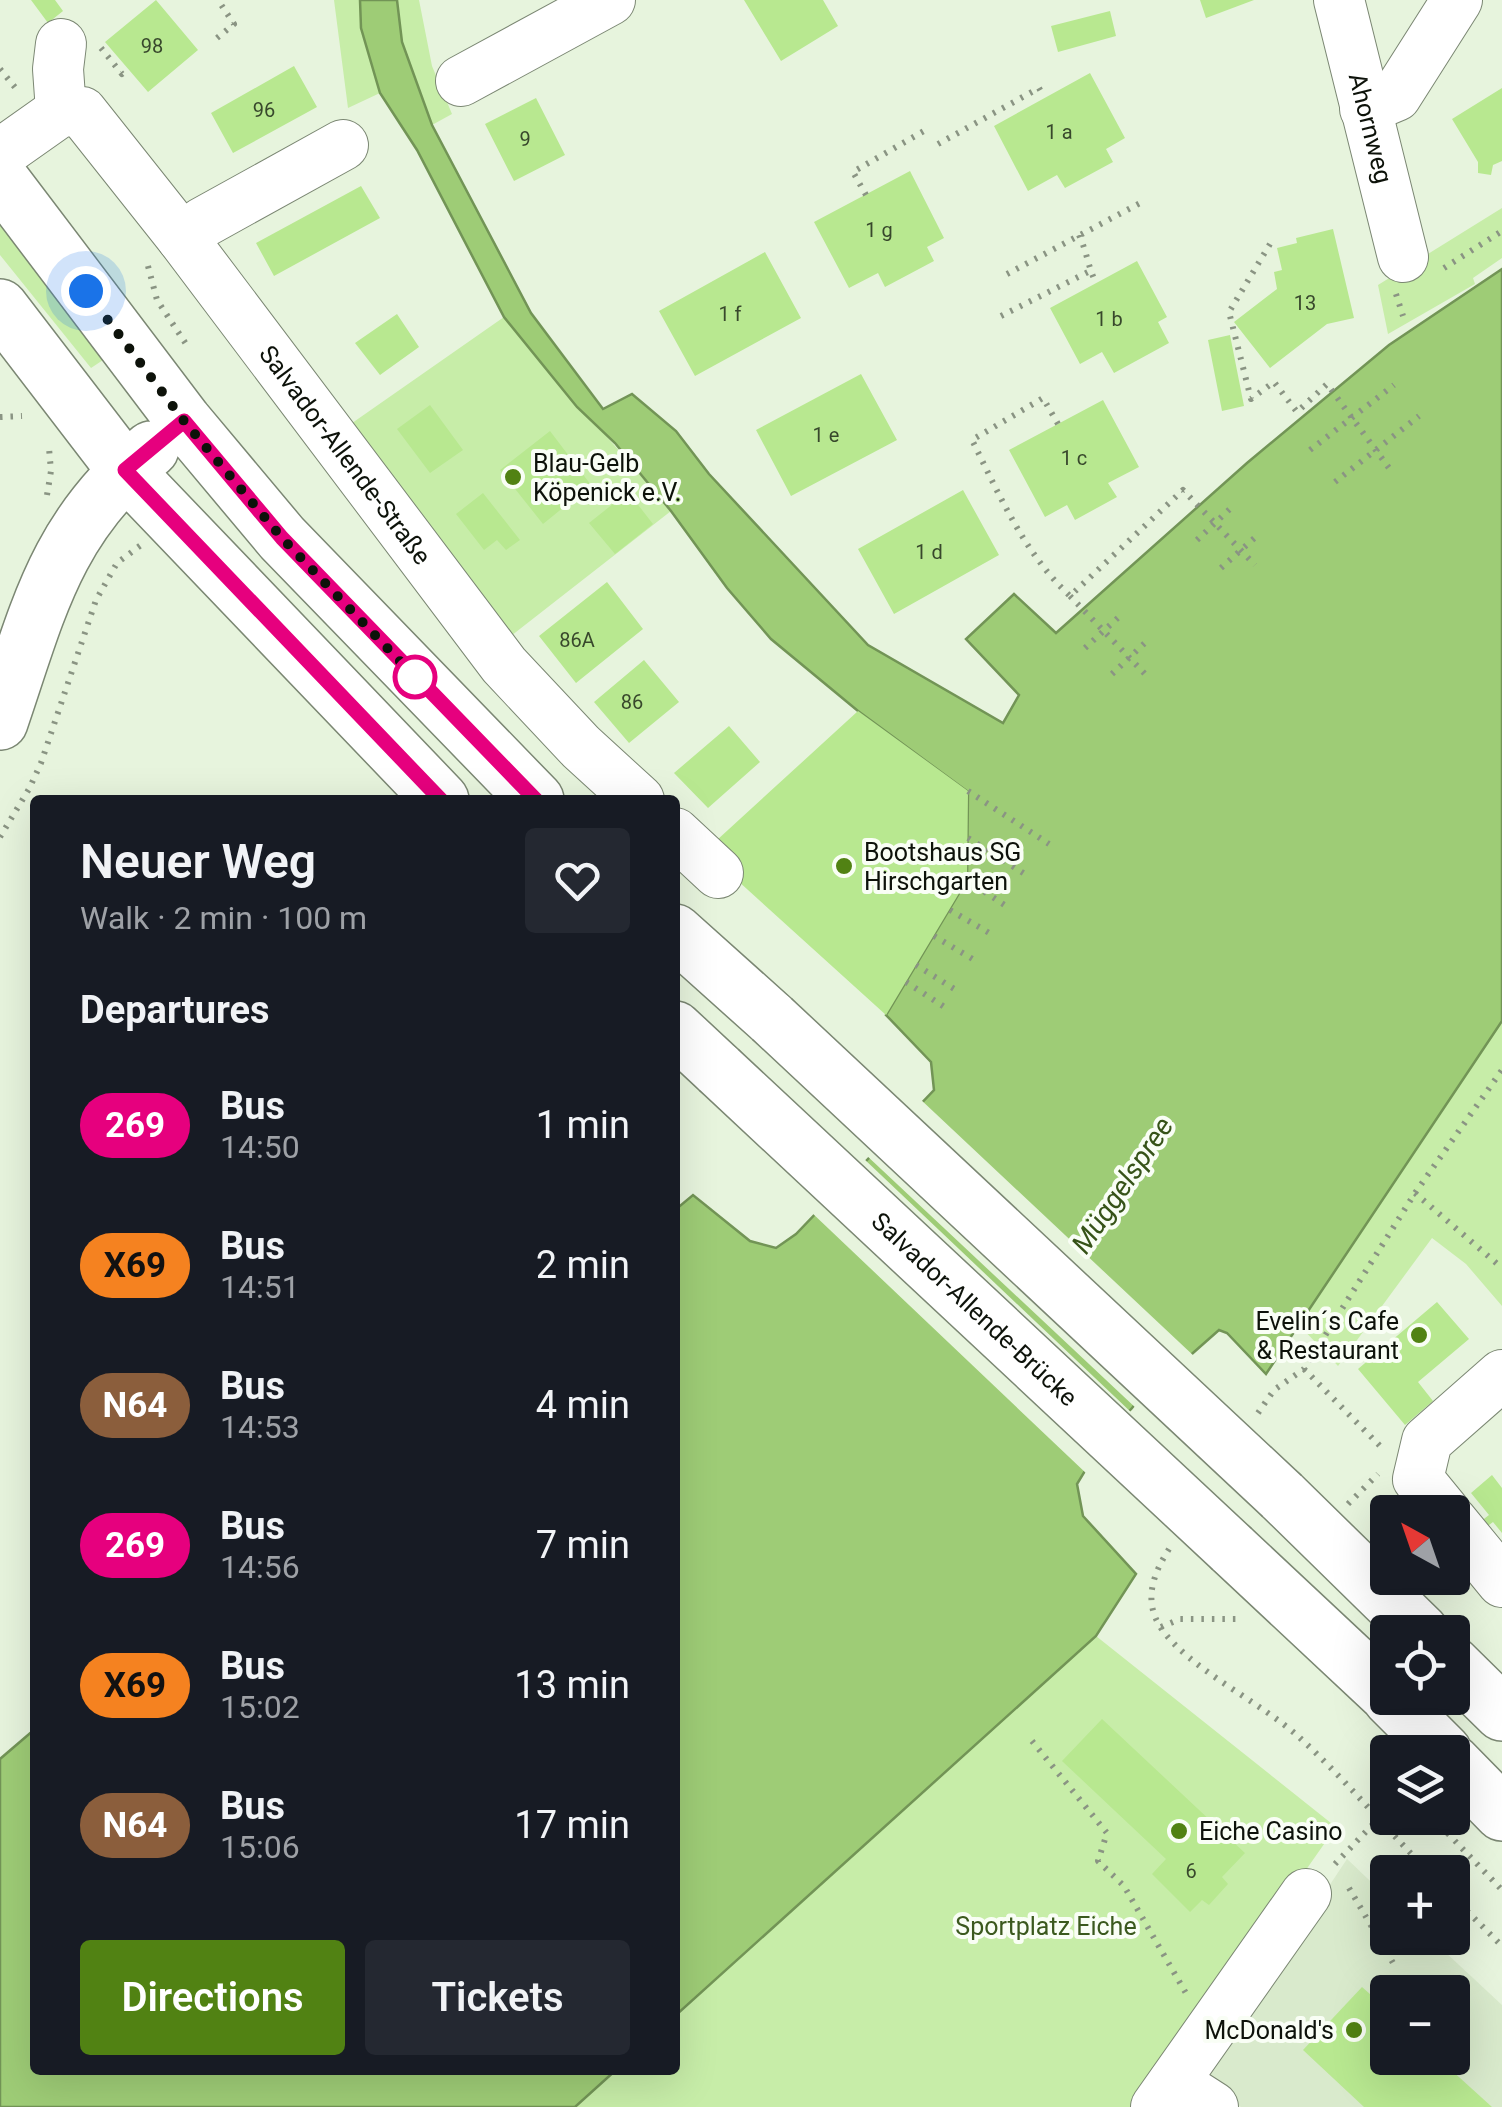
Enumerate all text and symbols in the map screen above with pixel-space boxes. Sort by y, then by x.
house number: 98 [141,34,163,58]
street label: Ahornweg [1343,70,1398,186]
house number: 96 [253,98,275,122]
house number: 1 a [1045,120,1073,144]
house number: 9 [519,127,531,151]
house number: 1 g [865,218,893,242]
your location [61,266,111,316]
house number: 13 [1294,291,1316,315]
house number: 1 f [718,302,742,326]
house number: 1 b [1095,307,1123,331]
street label: Salvador-Allende-Straße [253,340,437,570]
house number: 1 e [813,423,839,447]
house number: 1 c [1061,446,1087,470]
place label: Blau-Gelb Köpenick e.V. [533,449,681,507]
marker: Blau-Gelb Köpenick e.V. [502,466,524,488]
house number: 1 d [915,540,943,564]
house number: 86A [559,628,595,652]
unlabelled marker [394,656,436,698]
house number: 86 [621,690,643,714]
button: heart [525,828,630,933]
text: Neuer Weg [80,833,316,890]
place label: Bootshaus SG Hirschgarten [864,838,1021,896]
marker: Bootshaus SG Hirschgarten [833,855,855,877]
text: Walk · 2 min · 100 m [80,899,367,937]
text: Departures [80,988,270,1032]
text: Bus [220,1084,285,1128]
text: 1 min [536,1103,630,1147]
text: 269 [105,1105,165,1146]
water label: Müggelspree [1065,1111,1180,1260]
text: 14:50 [220,1128,300,1166]
street label: Salvador-Allende-Brücke [866,1206,1083,1412]
text: Bus [220,1224,285,1268]
text: 2 min [536,1243,630,1287]
text: X69 [104,1245,166,1286]
text: 14:51 [220,1268,300,1306]
place label: Evelin´s Cafe & Restaurant [1255,1307,1399,1365]
marker: Evelin´s Cafe & Restaurant [1408,1324,1430,1346]
text: Bus [220,1364,285,1408]
text: 4 min [536,1383,630,1427]
text: N64 [103,1385,167,1426]
text: 14:53 [220,1408,300,1446]
north arrow [1370,1495,1470,1595]
map controls [1370,1495,1470,2075]
text: Bus [220,1504,285,1548]
text: 7 min [536,1523,630,1567]
text: 269 [105,1525,165,1566]
text: 14:56 [220,1548,300,1586]
button: locate [1370,1615,1470,1715]
text: Bus [220,1644,285,1688]
text: 13 min [514,1663,630,1707]
text: X69 [104,1665,166,1706]
text: 15:02 [220,1688,300,1726]
button: layers [1370,1735,1470,1835]
text: Bus [220,1784,285,1828]
text: 17 min [514,1803,630,1847]
text: N64 [103,1805,167,1846]
place label: Eiche Casino [1199,1817,1343,1846]
marker: Eiche Casino [1168,1820,1190,1842]
text: 15:06 [220,1828,300,1866]
button: + [1370,1855,1470,1955]
house number: 6 [1185,1859,1197,1883]
park label: Sportplatz Eiche [955,1912,1137,1941]
button: Directions [80,1940,345,2055]
button: Tickets [365,1940,630,2055]
button: − [1370,1975,1470,2075]
place label: McDonald's [1205,2016,1334,2045]
marker: McDonald's [1343,2019,1365,2041]

